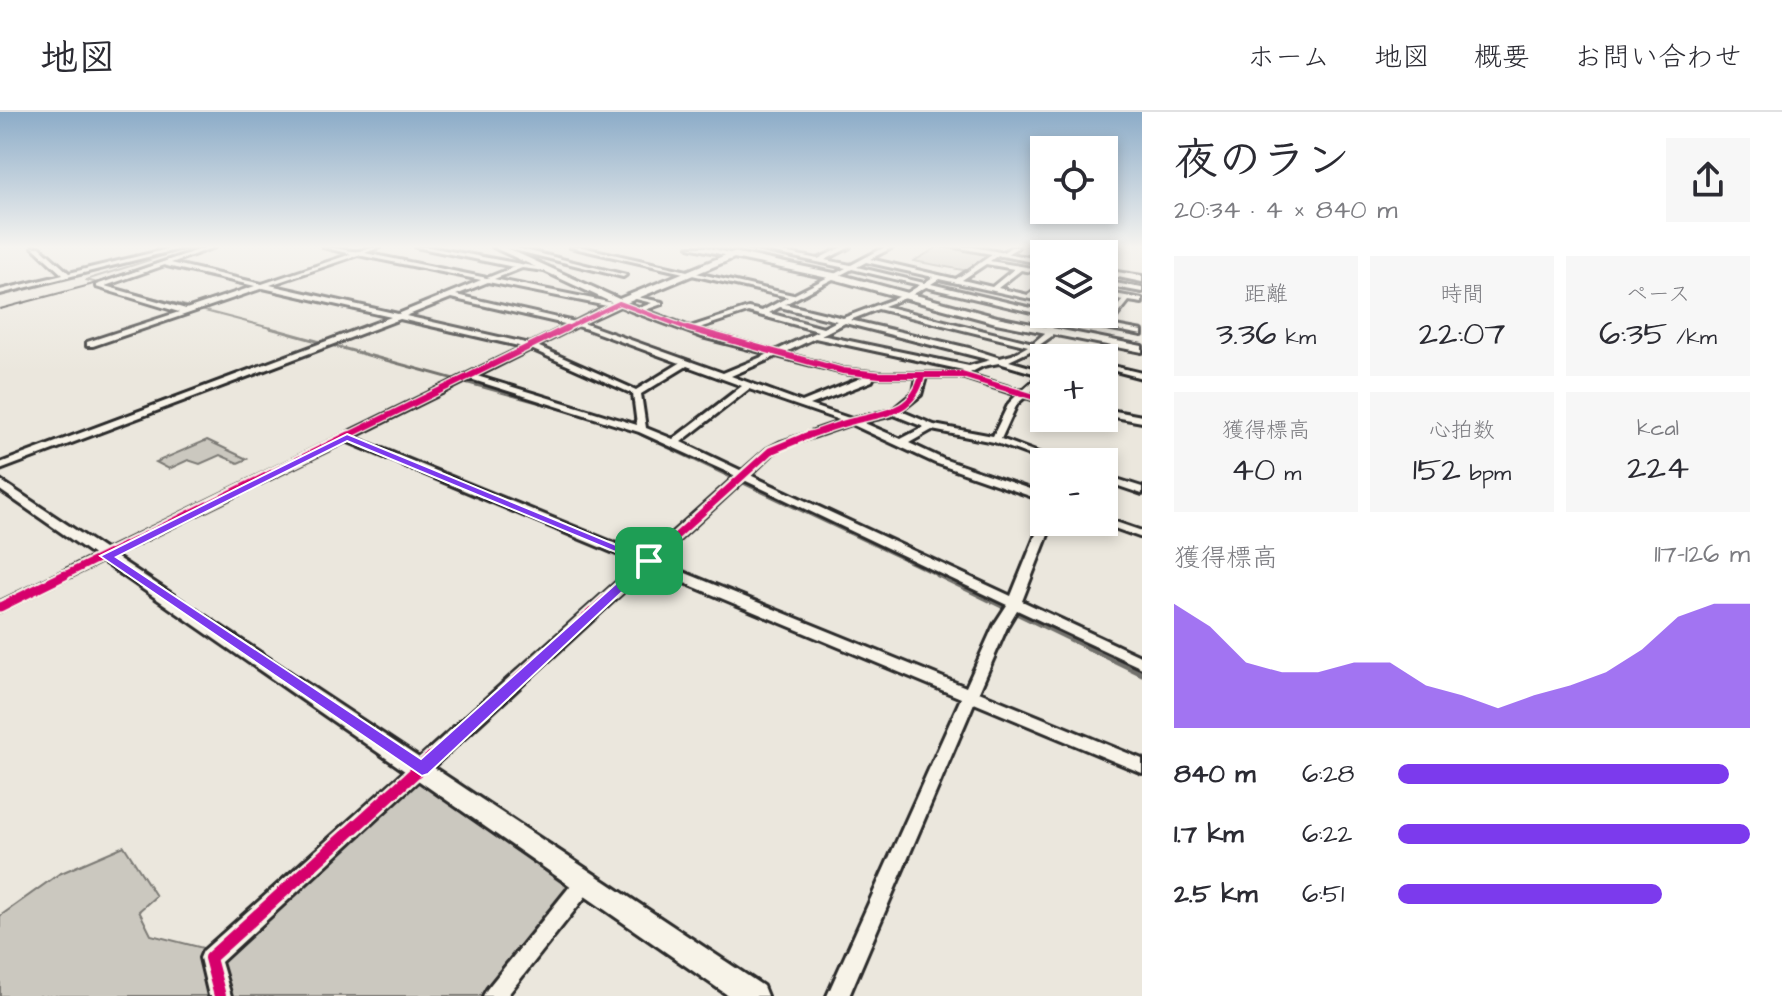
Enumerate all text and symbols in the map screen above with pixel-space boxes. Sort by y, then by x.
text: 地図 [40,33,116,85]
text: ホーム [1247,38,1330,77]
text: 地図 [1374,38,1430,77]
text: 概要 [1474,38,1530,77]
text: お問い合わせ [1574,38,1742,77]
text: 夜のラン [1174,131,1350,192]
map controls [1030,136,1118,536]
button: locate [1030,136,1118,224]
button: share [1666,138,1750,222]
text: 20:34 · 4 × 840 m [1174,192,1397,228]
button: layers [1030,240,1118,328]
text: 距離 [1244,279,1288,310]
text: 時間 [1440,279,1484,310]
text: ペース [1626,279,1690,310]
text: 3.36 [1216,310,1277,358]
text: 22:07 [1419,310,1505,358]
text: 6:35 [1599,310,1667,358]
text: km [1277,322,1316,353]
text: /km [1667,322,1717,353]
button: + [1030,344,1118,432]
text: kcal [1637,413,1679,444]
text: 獲得標高 [1222,415,1310,446]
text: 心拍数 [1429,415,1495,446]
text: 224 [1627,444,1689,492]
text: 40 [1231,446,1275,494]
text: 152 [1413,446,1461,494]
button: − [1030,448,1118,536]
text: m [1275,458,1301,489]
text: bpm [1461,458,1511,489]
pin [615,527,683,595]
text: 117–126 m [1654,536,1750,572]
icon: arrive [627,539,671,583]
text: 獲得標高 [1174,540,1278,576]
text: 840 m [1174,756,1256,792]
text: 6:28 [1302,756,1354,792]
text: 1.7 km [1174,816,1244,852]
text: 6:22 [1302,816,1352,852]
text: 2.5 km [1174,876,1258,912]
text: 6:51 [1302,876,1344,912]

